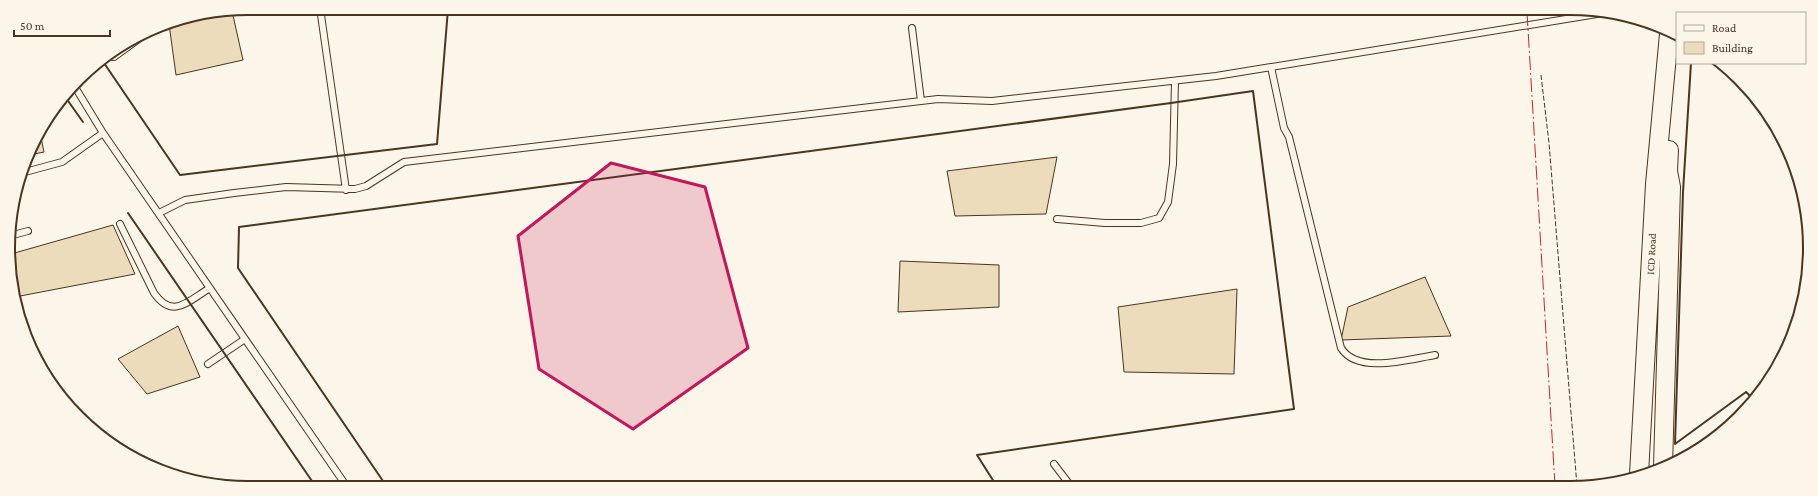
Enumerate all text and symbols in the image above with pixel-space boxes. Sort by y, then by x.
scale bar [14,12,110,38]
legend [1676,12,1806,64]
text: 50 m [20,19,45,33]
text: Road [1712,21,1737,35]
text: Building [1712,41,1753,55]
street label: ICD Road [1644,233,1658,275]

